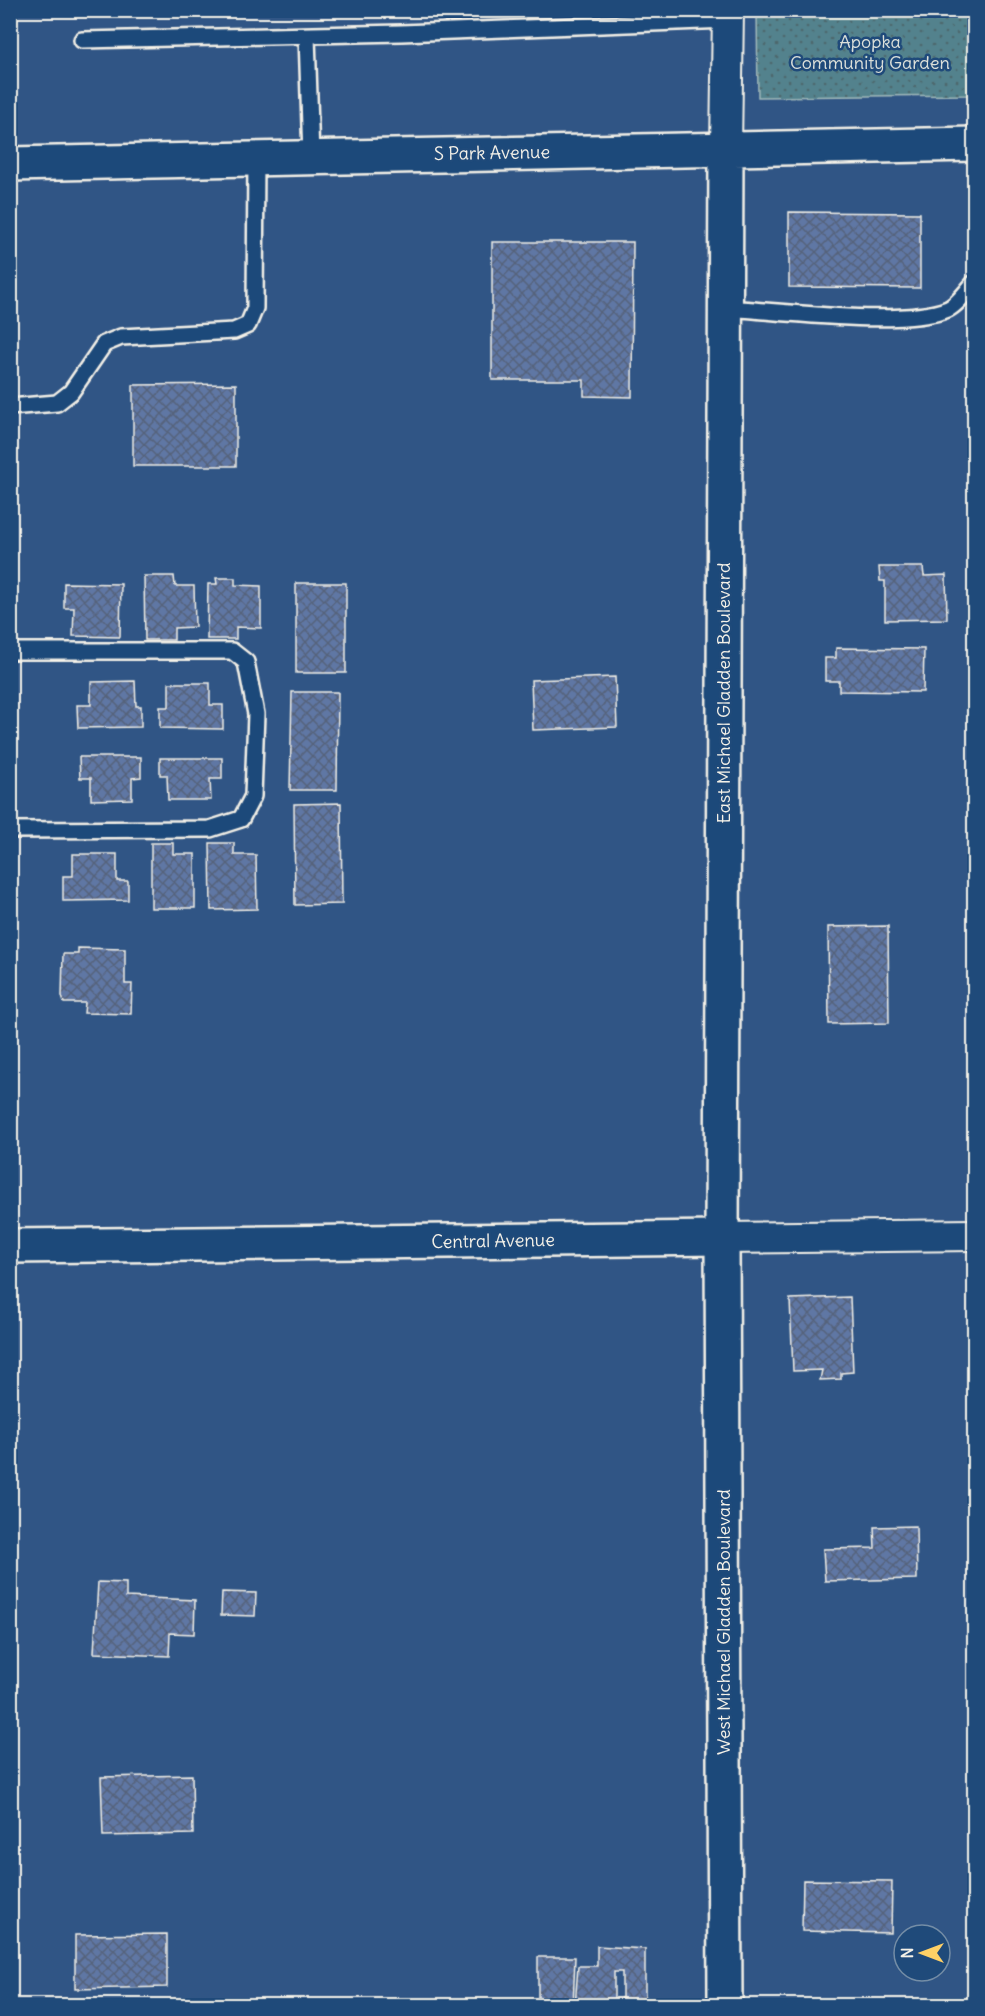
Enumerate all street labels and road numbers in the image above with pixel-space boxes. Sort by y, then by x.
street label: S Park Avenue [434,140,550,165]
street label: East Michael Gladden Boulevard [712,562,735,823]
street label: Central Avenue [431,1228,555,1253]
street label: West Michael Gladden Boulevard [712,1489,735,1755]

